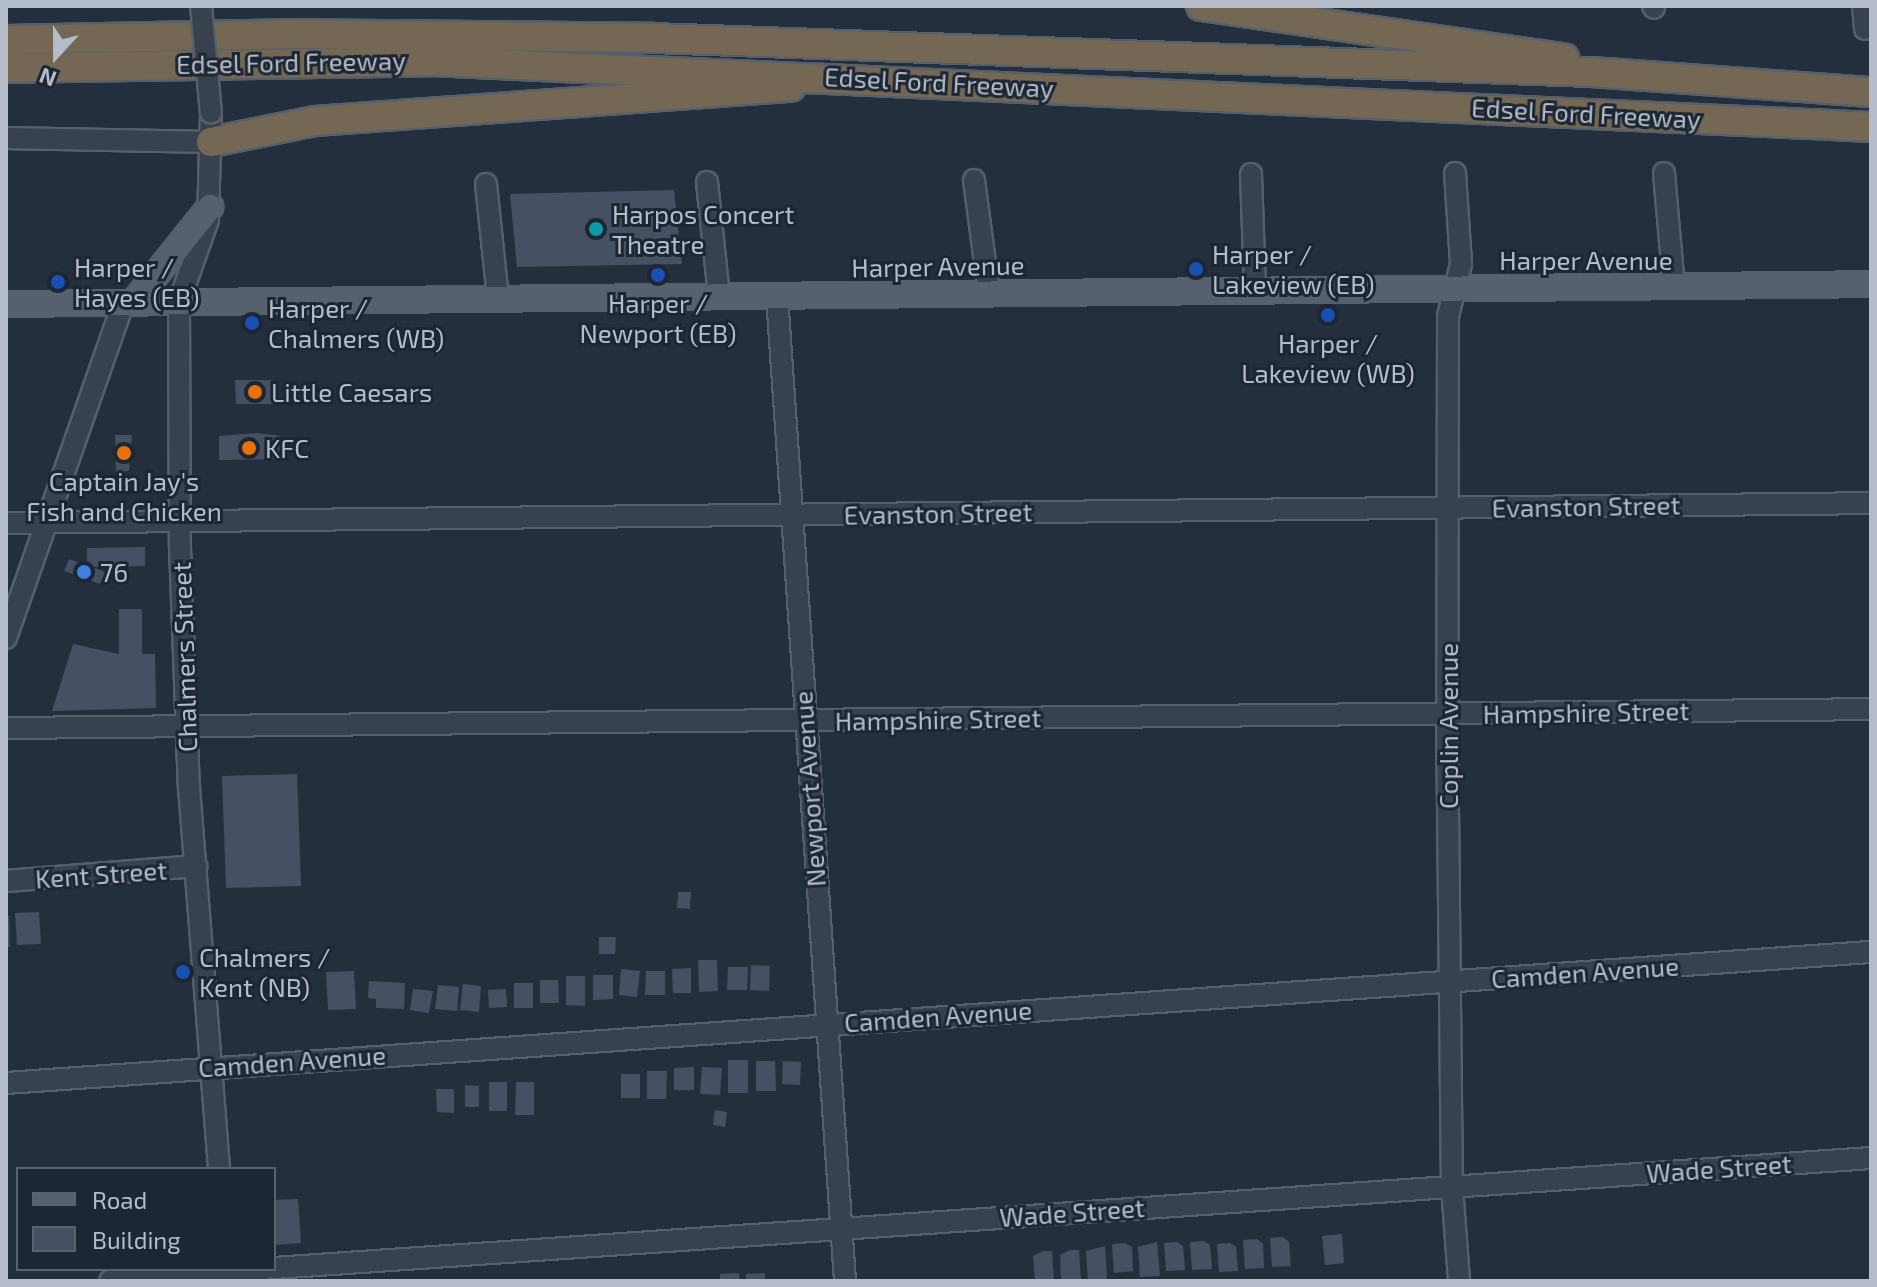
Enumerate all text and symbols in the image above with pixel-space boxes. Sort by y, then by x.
north arrow [16,16,96,96]
street label: Edsel Ford Freeway [176,44,406,80]
street label: Edsel Ford Freeway [823,60,1055,104]
text: N [35,63,59,93]
street label: Edsel Ford Freeway [1470,91,1702,135]
place label: Harpos Concert Theatre [612,198,794,260]
marker: Harpos Concert Theatre [587,220,605,238]
place label: Harper / Lakeview (EB) [1212,238,1375,300]
street label: Harper Avenue [1499,244,1673,276]
street label: Harper Avenue [851,249,1025,283]
place label: Harper / Hayes (EB) [74,251,199,312]
marker: Harper / Lakeview (EB) [1187,260,1205,278]
marker: Harper / Newport (EB) [649,266,667,284]
marker: Harper / Hayes (EB) [49,273,67,291]
place label: Harper / Newport (EB) [580,287,736,348]
place label: Harper / Chalmers (WB) [268,292,444,354]
marker: Harper / Lakeview (WB) [1319,306,1337,324]
marker: Harper / Chalmers (WB) [243,314,261,332]
place label: Harper / Lakeview (WB) [1241,327,1415,388]
place label: Little Caesars [271,376,432,408]
marker: Little Caesars [246,383,264,401]
place label: KFC [265,432,309,464]
marker: KFC [240,439,258,457]
marker: Captain Jay's Fish and Chicken [115,444,133,462]
place label: Captain Jay's Fish and Chicken [26,465,222,526]
street label: Evanston Street [1491,489,1681,523]
street label: Evanston Street [843,496,1033,530]
place label: 76 [100,556,128,588]
street label: Chalmers Street [165,561,203,753]
marker: 76 [75,563,93,581]
street label: Coplin Avenue [1432,643,1464,809]
street label: Newport Avenue [787,690,831,888]
street label: Hampshire Street [1483,695,1689,729]
street label: Hampshire Street [835,702,1041,736]
street label: Kent Street [34,854,168,894]
place label: Chalmers / Kent (NB) [199,941,331,1002]
street label: Camden Avenue [1490,950,1680,994]
marker: Chalmers / Kent (NB) [174,963,192,981]
street label: Camden Avenue [843,994,1033,1038]
street label: Camden Avenue [197,1039,387,1083]
street label: Wade Street [1645,1147,1793,1189]
legend [16,1167,276,1271]
text: Road [92,1185,147,1214]
street label: Wade Street [998,1191,1146,1233]
text: Building [92,1225,181,1254]

